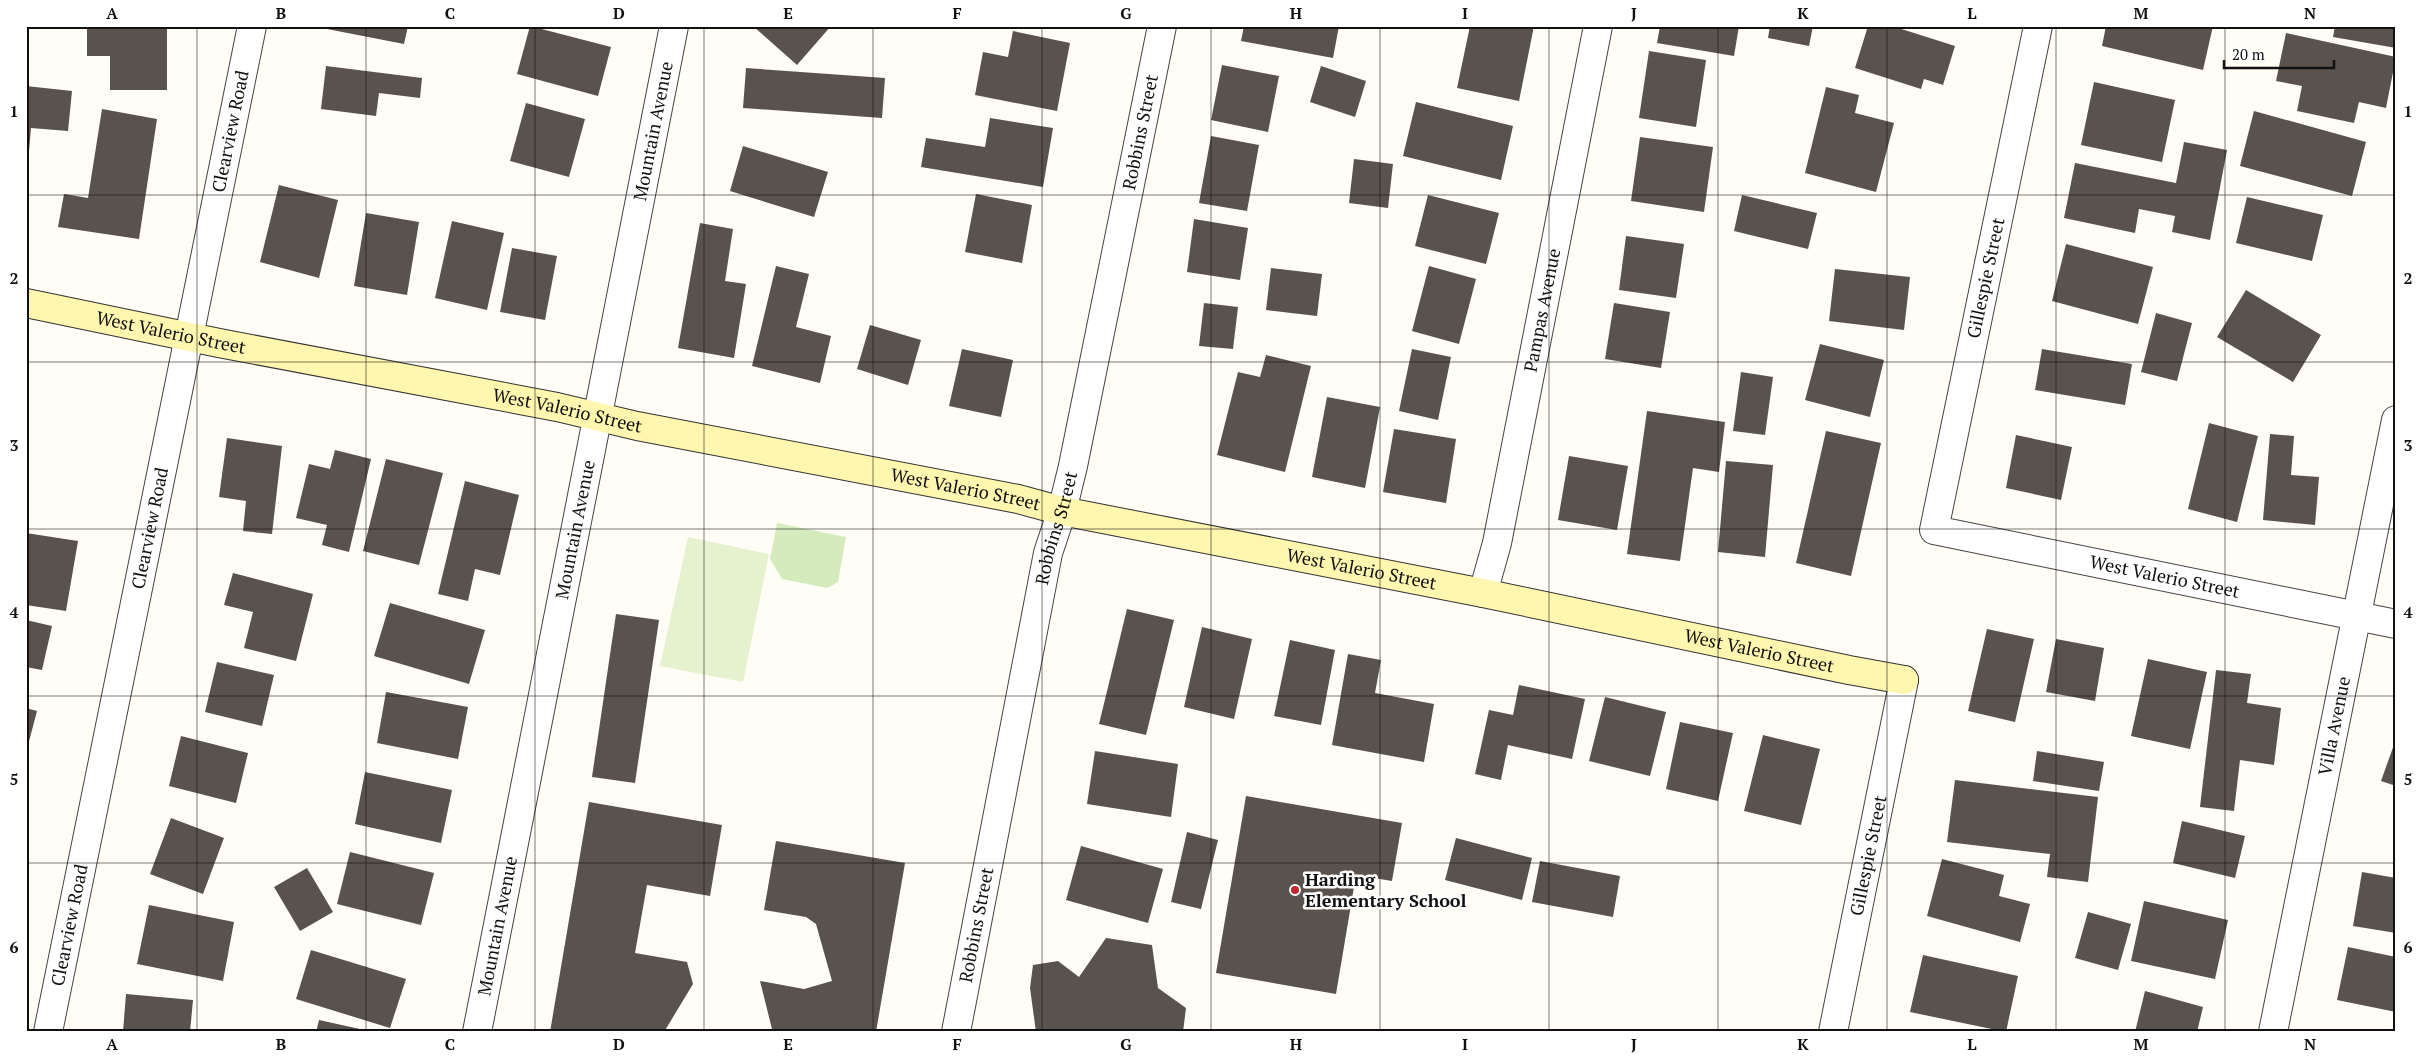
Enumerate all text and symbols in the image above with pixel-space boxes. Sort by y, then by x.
text: A [106,2,118,24]
text: B [276,2,286,24]
text: C [445,2,455,24]
text: D [613,2,625,24]
text: E [783,2,793,24]
text: F [952,2,962,24]
text: G [1120,2,1132,24]
text: H [1290,2,1302,24]
text: I [1462,2,1468,24]
text: J [1631,2,1637,24]
text: K [1797,2,1809,24]
text: L [1967,2,1977,24]
text: M [2134,2,2149,24]
text: N [2304,2,2316,24]
scale bar [2224,38,2334,70]
text: 20 m [2232,44,2265,64]
street label: Mountain Avenue [627,59,678,203]
street label: Clearview Road [206,68,254,194]
street label: Robbins Street [1116,72,1163,192]
text: 1 [9,100,19,122]
text: 1 [2403,100,2413,122]
street label: Gillespie Street [1961,215,2010,340]
street label: Pampas Avenue [1518,246,1565,374]
text: 2 [9,267,19,289]
text: 2 [2403,267,2413,289]
street label: West Valerio Street [94,305,248,359]
street label: West Valerio Street [491,382,644,438]
text: 3 [9,434,19,456]
text: 3 [2403,434,2413,456]
street label: Mountain Avenue [549,458,600,601]
street label: West Valerio Street [889,462,1044,516]
street label: Clearview Road [125,465,173,591]
street label: Robbins Street [1029,468,1082,587]
street label: West Valerio Street [1285,542,1439,595]
street label: West Valerio Street [2088,549,2242,603]
text: 4 [9,601,19,623]
text: 4 [2403,601,2413,623]
street label: West Valerio Street [1682,623,1837,678]
street label: Villa Avenue [2312,674,2355,778]
text: 5 [9,768,19,790]
text: 5 [2403,768,2413,790]
street label: Gillespie Street [1844,793,1892,918]
street label: Mountain Avenue [471,854,522,998]
street label: Clearview Road [45,862,93,988]
street label: Robbins Street [953,865,998,985]
place label: Harding Elementary School [1305,867,1467,912]
marker: Harding Elementary School [1289,884,1301,896]
text: 6 [9,936,19,958]
text: 6 [2403,936,2413,958]
text: A [106,1033,118,1055]
text: B [276,1033,286,1055]
text: C [445,1033,455,1055]
text: D [613,1033,625,1055]
text: E [783,1033,793,1055]
text: F [952,1033,962,1055]
text: G [1120,1033,1132,1055]
text: H [1290,1033,1302,1055]
text: I [1462,1033,1468,1055]
text: J [1631,1033,1637,1055]
text: K [1797,1033,1809,1055]
text: L [1967,1033,1977,1055]
text: M [2134,1033,2149,1055]
text: N [2304,1033,2316,1055]

